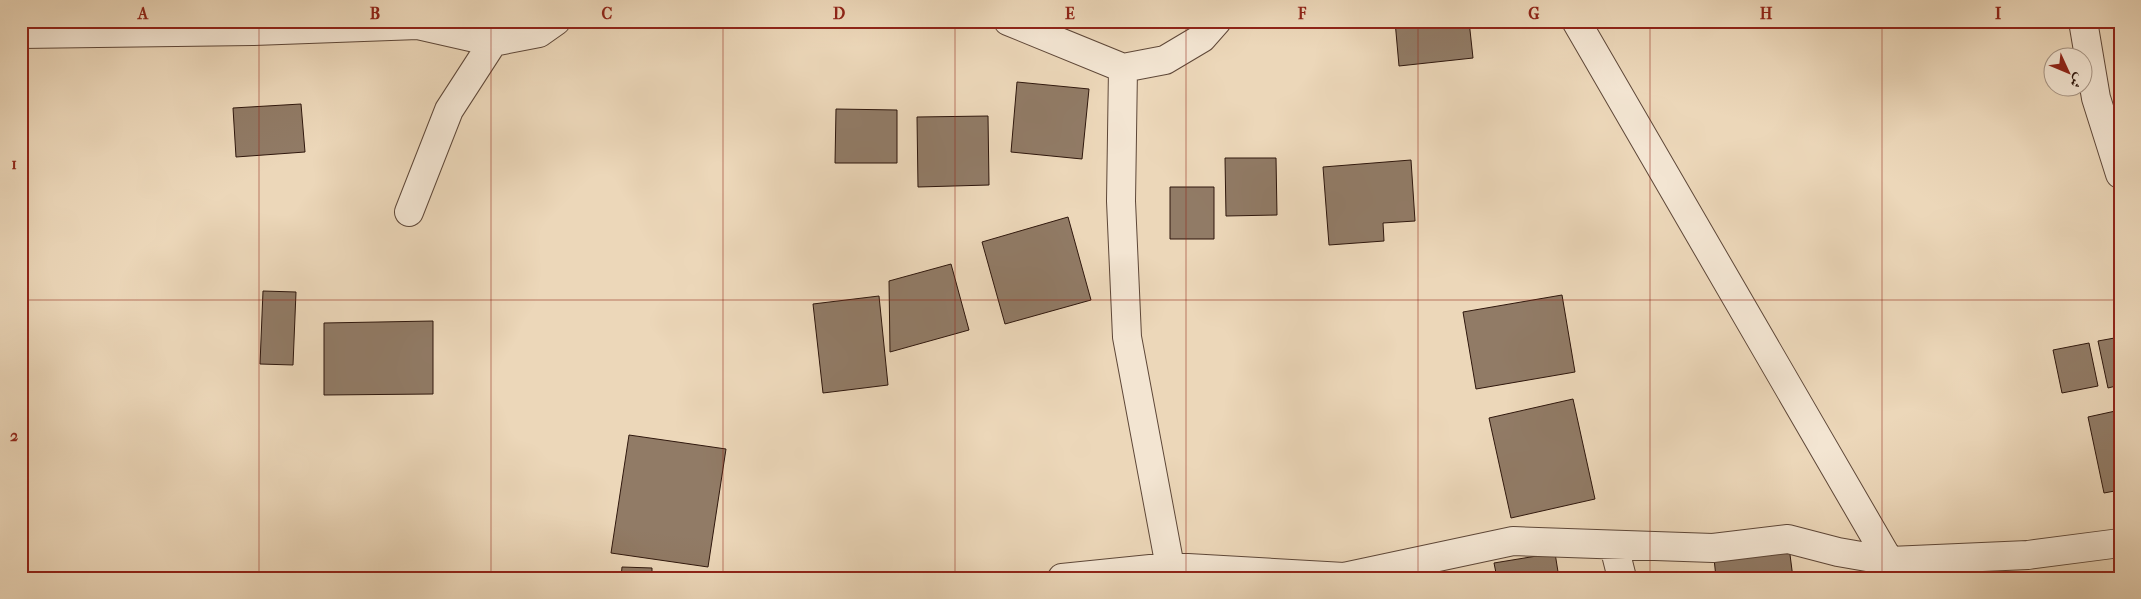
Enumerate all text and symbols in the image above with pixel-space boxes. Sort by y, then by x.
text: A [137,4,149,23]
text: B [370,4,380,23]
text: C [602,4,613,23]
text: D [833,4,845,23]
text: E [1065,4,1075,23]
text: F [1297,4,1307,23]
text: G [1528,4,1540,23]
text: H [1760,4,1773,23]
text: I [1995,4,2002,23]
north arrow [2044,48,2094,98]
text: ش [2066,70,2088,92]
text: 1 [11,154,17,173]
text: 2 [10,426,18,445]

